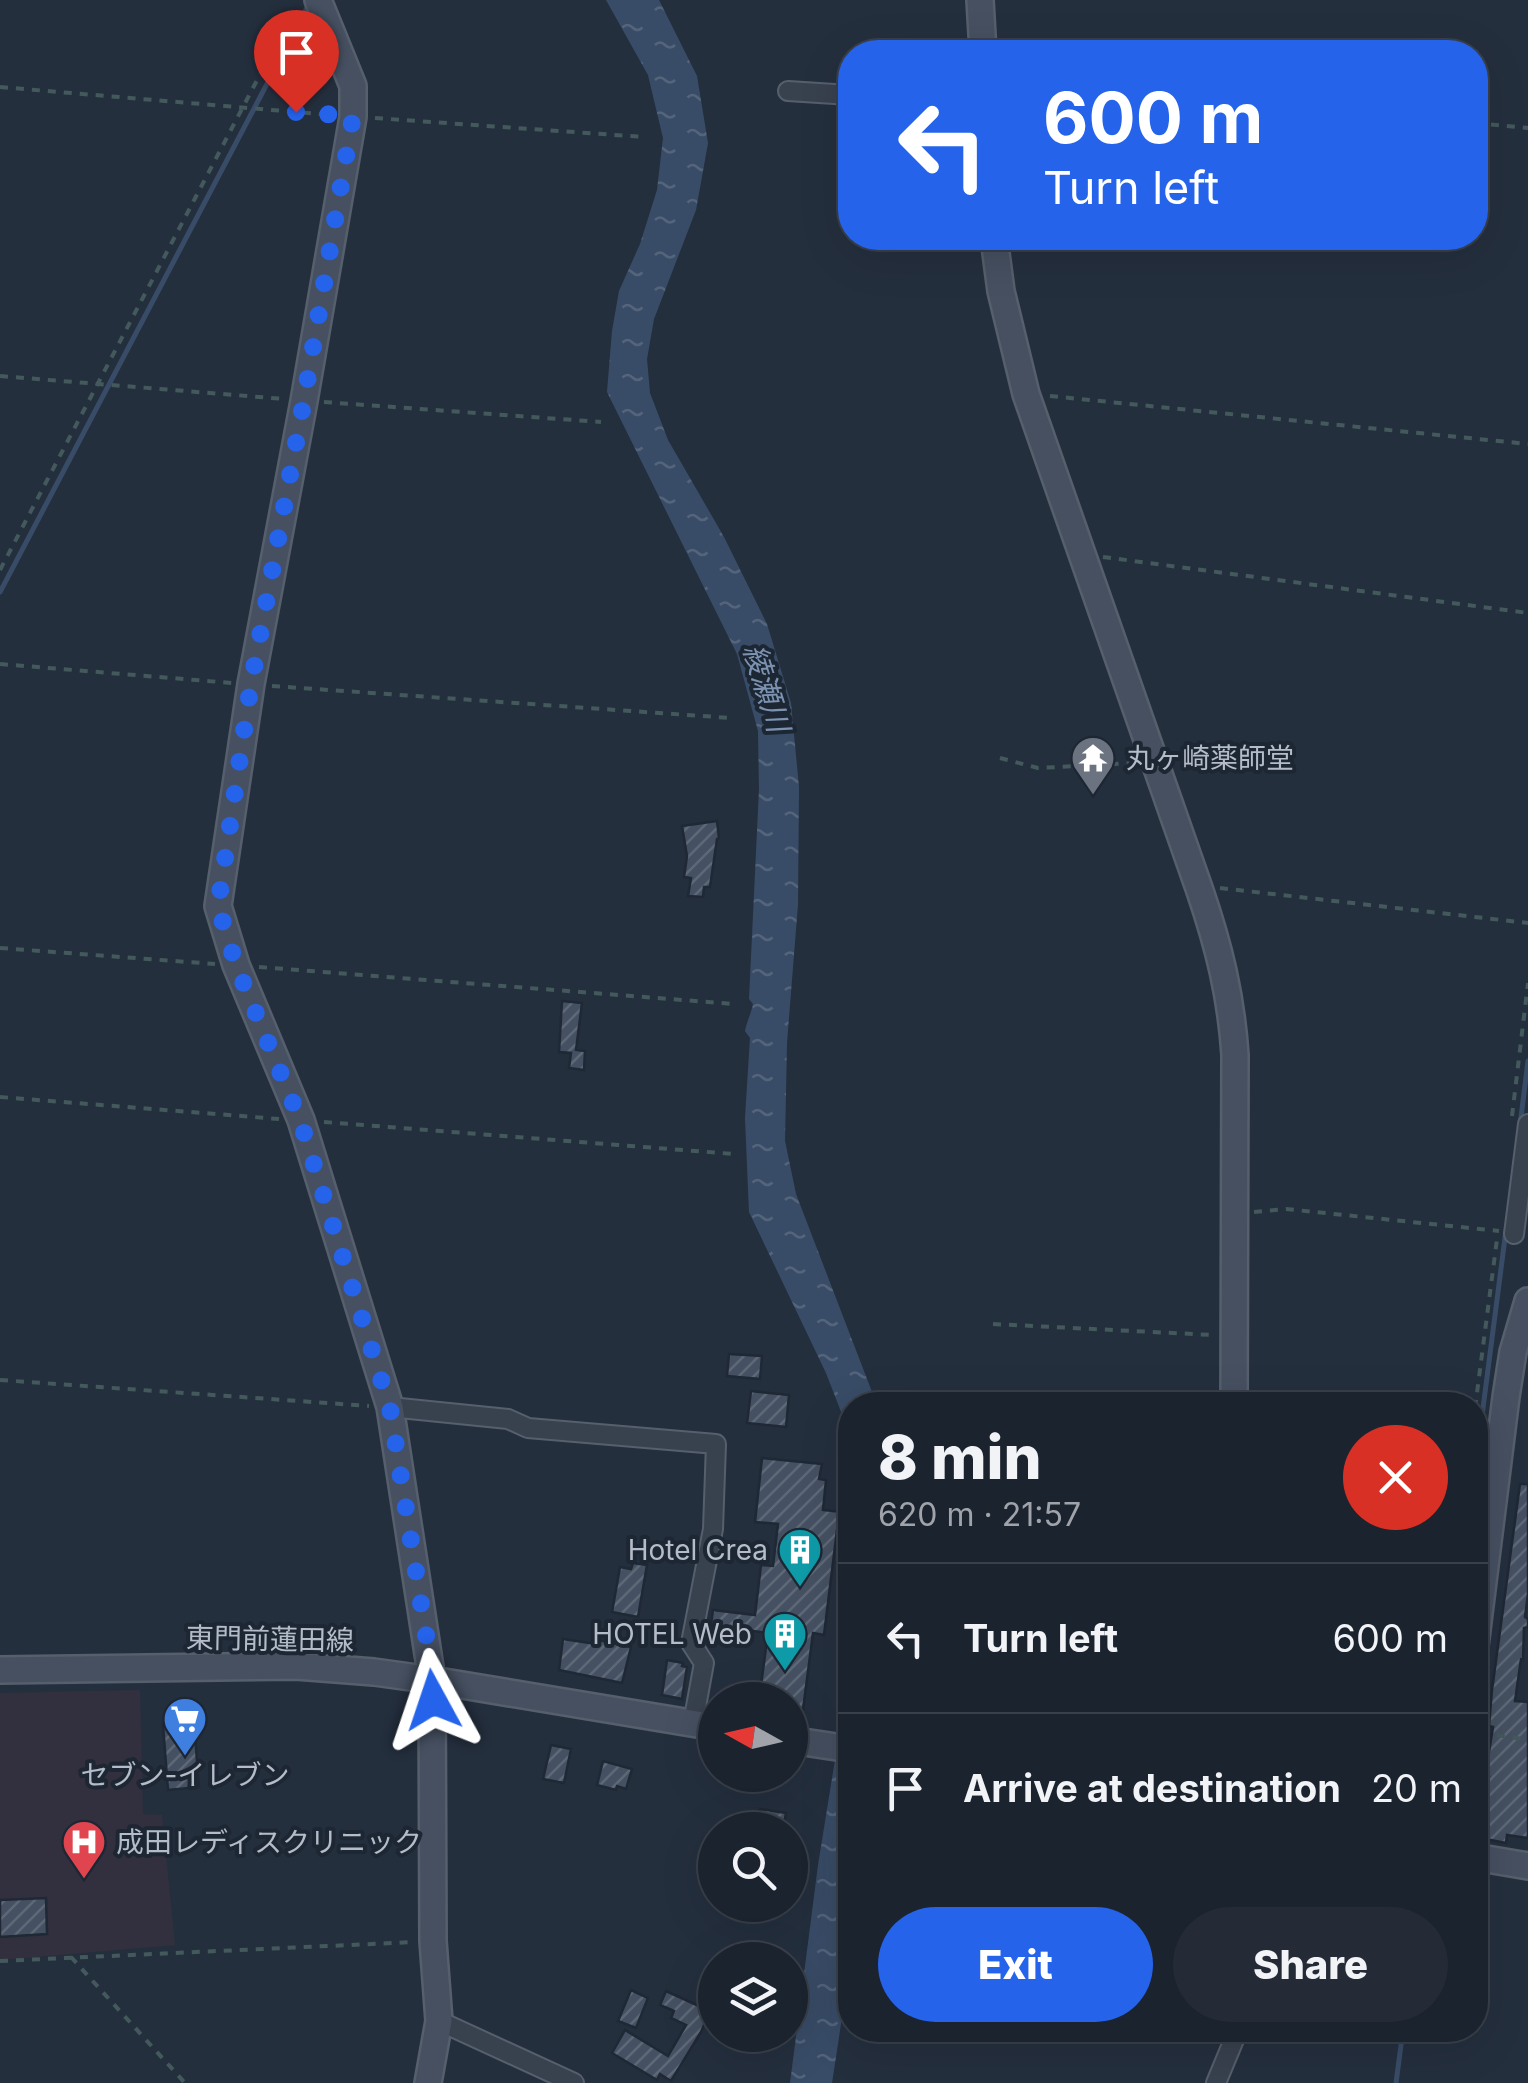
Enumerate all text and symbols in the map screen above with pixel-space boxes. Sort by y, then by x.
pin [254,10,339,113]
icon: arrive [269,25,324,80]
text: 600 m [1043,75,1263,160]
icon: left [878,80,1008,210]
text: Turn left [1043,160,1219,215]
water label: 綾瀬川 [737,639,798,739]
temple icon: 丸ヶ崎薬師堂 [1070,735,1116,796]
place label: 丸ヶ崎薬師堂 [1126,741,1294,775]
text: 8 min [878,1421,1042,1493]
button: close [1343,1425,1448,1530]
text: 620 m · 21:57 [878,1495,1081,1534]
building icon: Hotel Crea [777,1527,823,1588]
place label: Hotel Crea [628,1533,768,1567]
building icon: HOTEL Web [762,1611,808,1672]
icon: left [878,1611,933,1666]
text: Turn left [963,1615,1118,1661]
text: 600 m [1333,1615,1448,1661]
place label: HOTEL Web [592,1617,752,1651]
street label: 東門前蓮田線 [186,1621,354,1657]
position arrow [381,1648,485,1752]
north arrow [698,1682,808,1792]
map controls [698,1682,808,2052]
supermarket icon: セブン-イレブン [162,1696,208,1757]
place label: セブン-イレブン [81,1758,289,1792]
icon: arrive [878,1761,933,1816]
text: Arrive at destination [963,1765,1341,1811]
text: 20 m [1371,1765,1462,1811]
button: search [698,1812,808,1922]
hospital icon: 成田レディスクリニック [61,1819,107,1880]
place label: 成田レディスクリニック [116,1825,422,1859]
button: Exit [878,1907,1153,2022]
button: Share [1173,1907,1448,2022]
button: layers [698,1942,808,2052]

